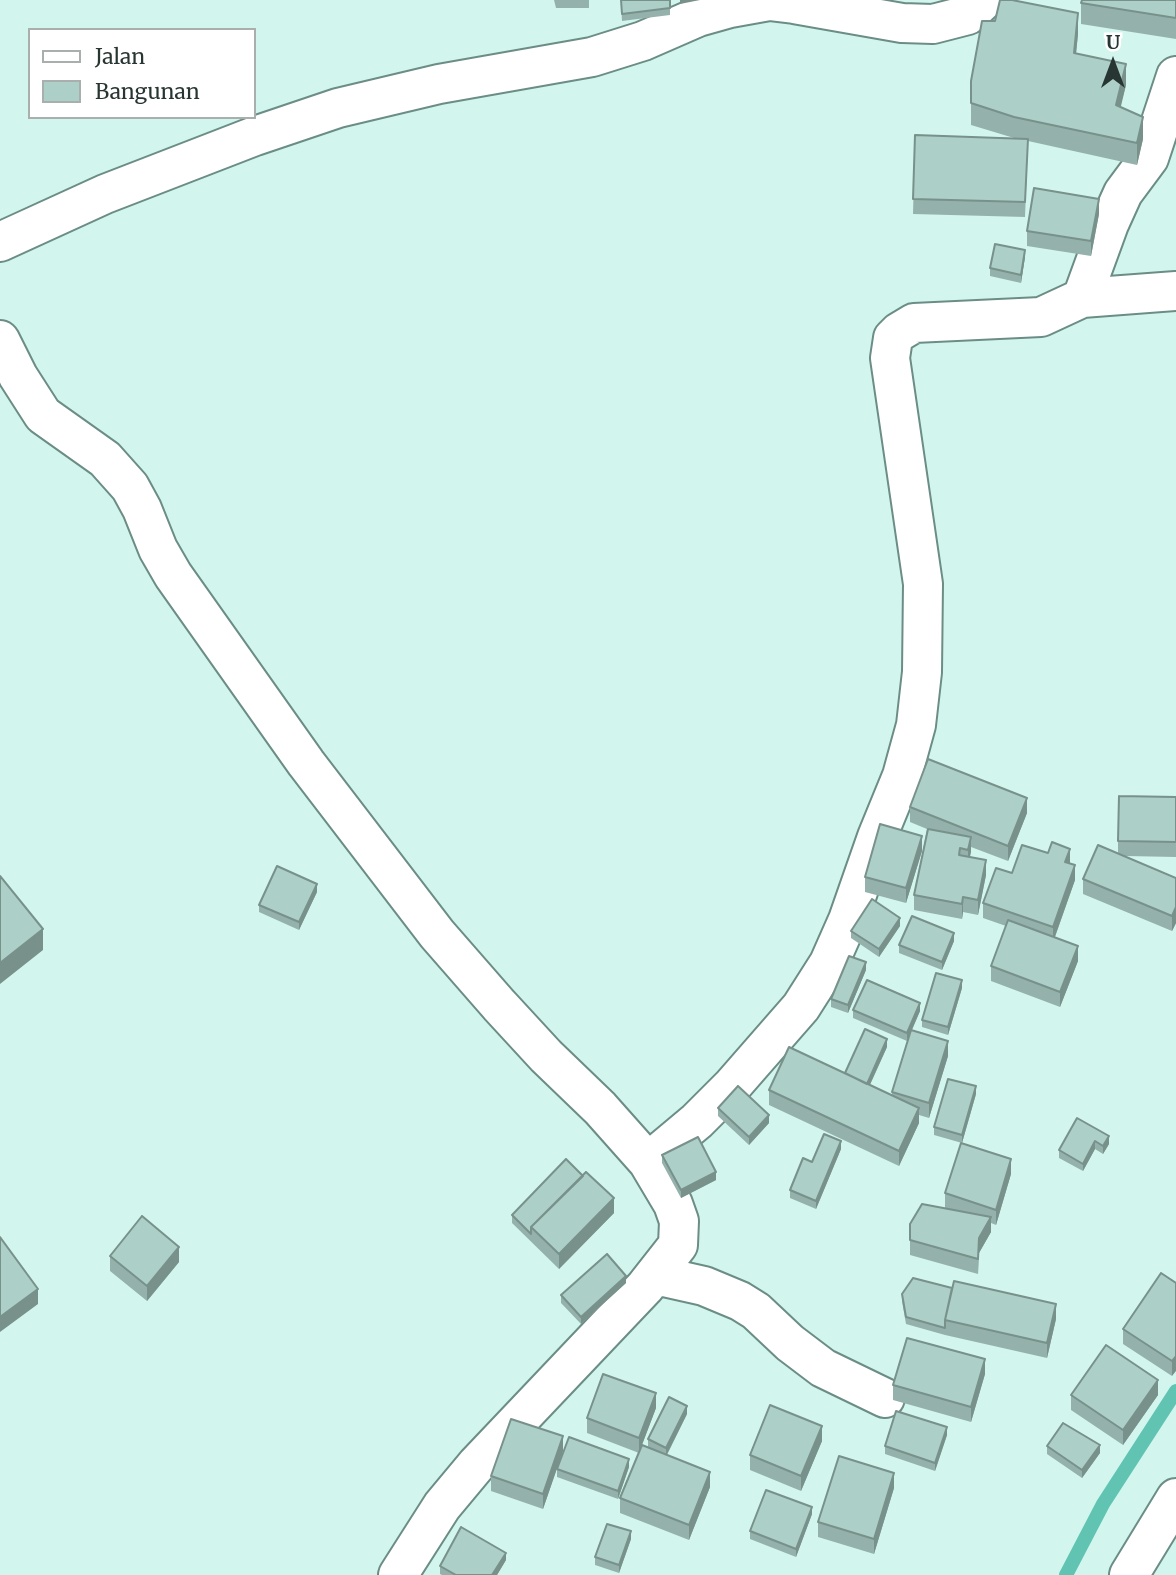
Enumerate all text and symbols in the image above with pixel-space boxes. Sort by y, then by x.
legend [28,28,256,119]
north arrow [1078,28,1148,98]
text: U [1106,30,1120,54]
text: Jalan [95,43,145,70]
text: Bangunan [95,78,200,105]

